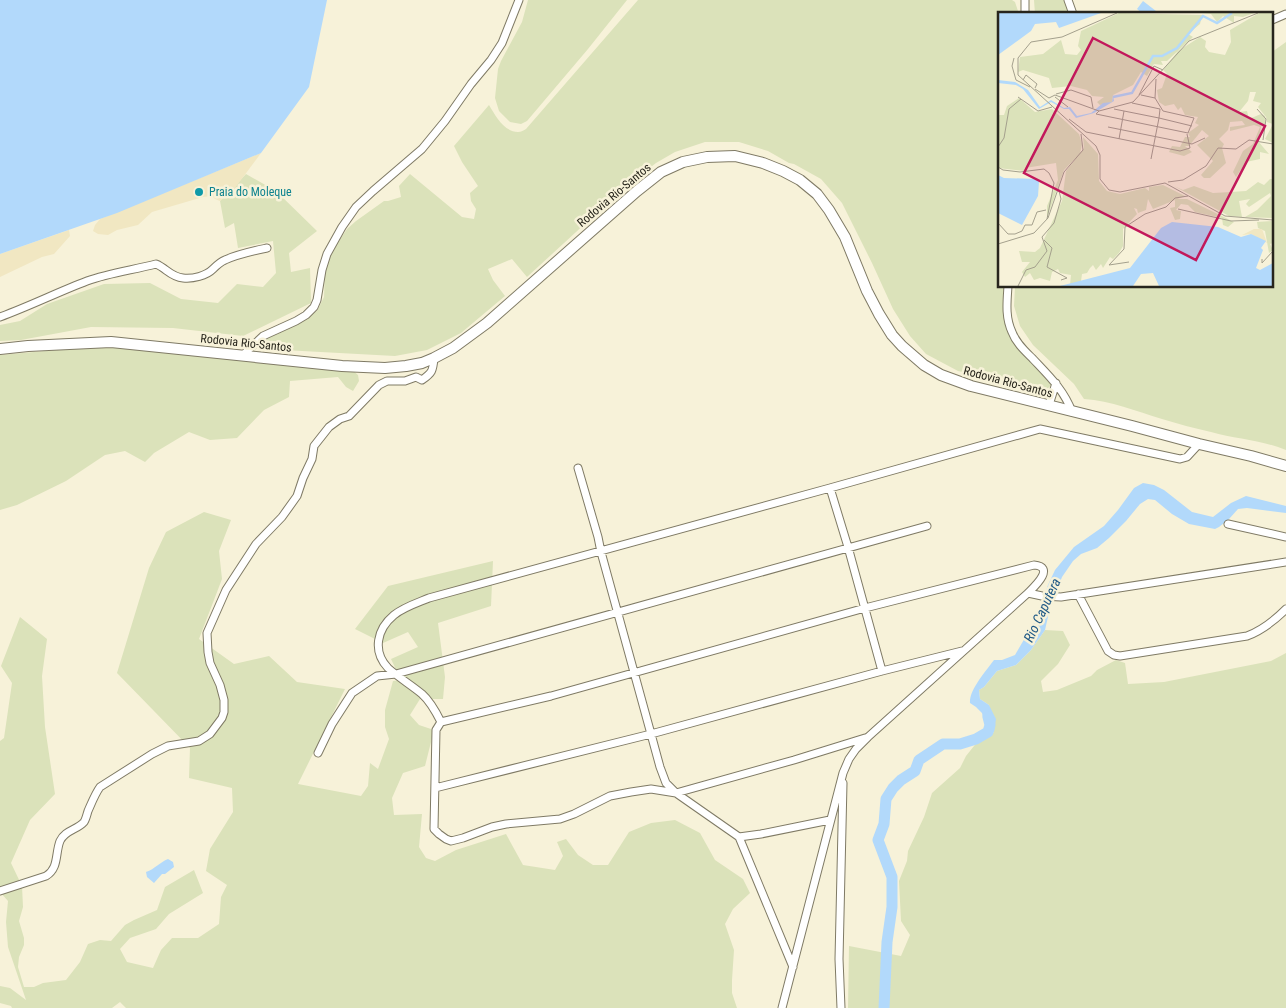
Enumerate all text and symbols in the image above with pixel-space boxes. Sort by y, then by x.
inset map [998,12,1274,288]
street label: Rodovia Rio-Santos [574,160,654,230]
place label: Praia do Moleque [209,185,292,199]
marker: Praia do Moleque [193,186,205,198]
street label: Rodovia Rio-Santos [200,331,292,355]
street label: Rodovia Rio-Santos [962,363,1054,401]
water label: Rio Caputera [1020,576,1064,644]

